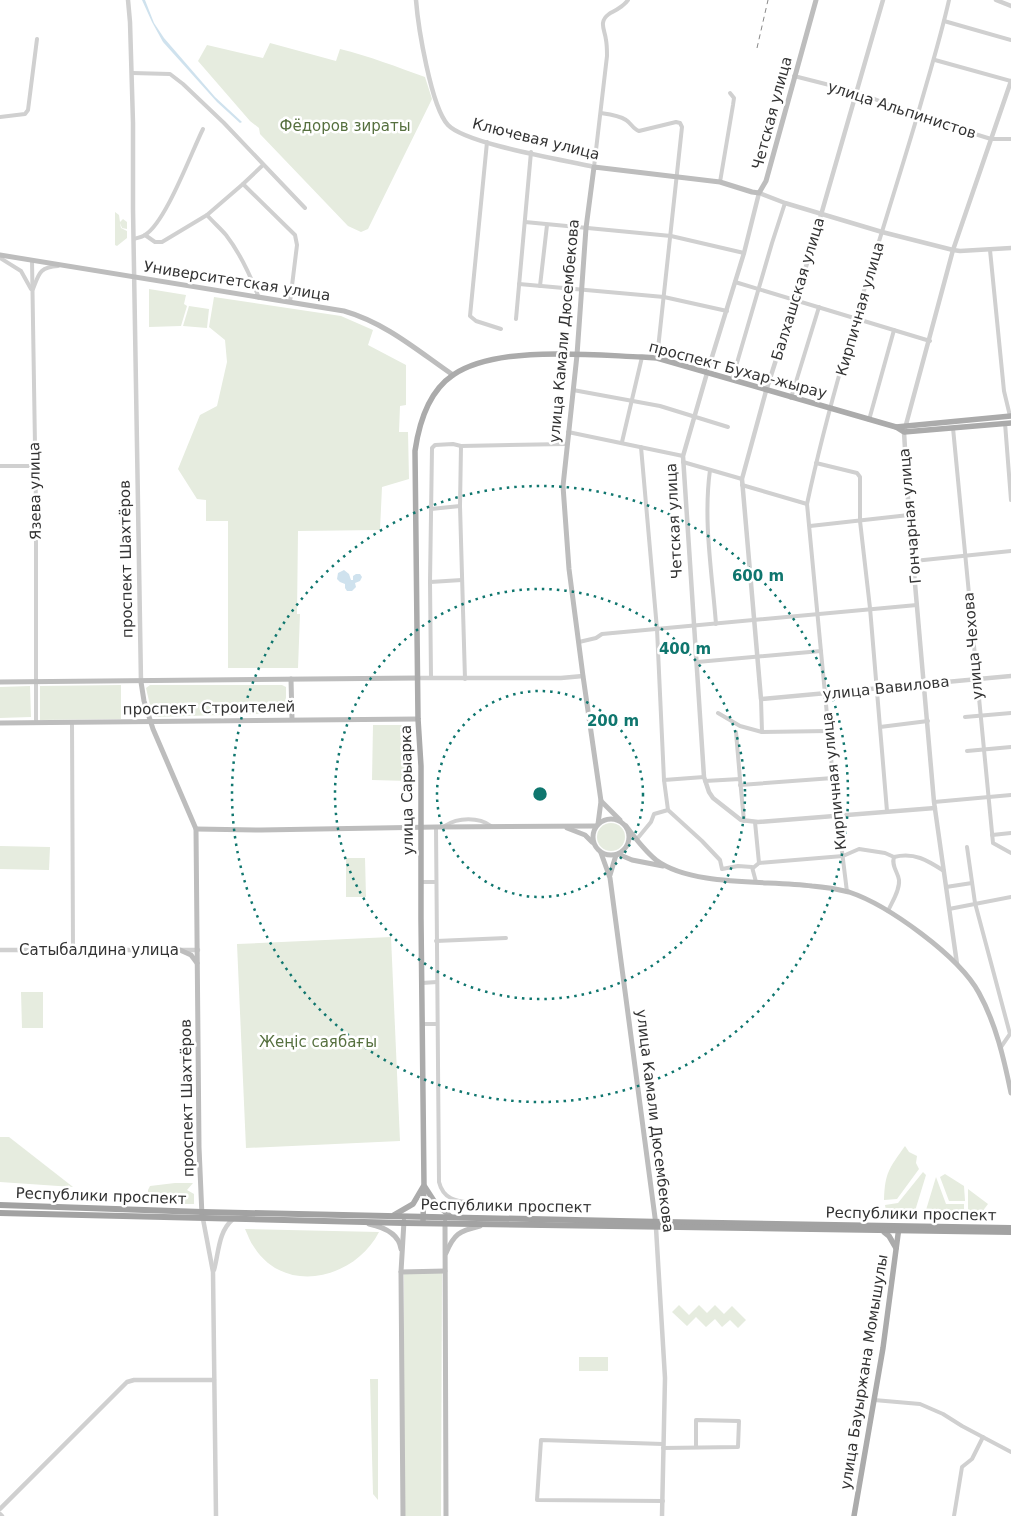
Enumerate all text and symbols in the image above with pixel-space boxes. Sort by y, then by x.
street label: Четская улица [748,55,796,171]
street label: улица Альпинистов [825,77,979,143]
street label: Ключевая улица [471,114,601,164]
park label: Фёдоров зираты [279,117,411,135]
street label: Балхашская улица [768,215,828,363]
street label: улица Камали Дюсембекова [545,218,583,444]
street label: Кирпичная улица [832,240,888,378]
street label: Университетская улица [142,257,332,305]
street label: проспект Бухар-жырау [647,338,829,402]
street label: Язева улица [25,442,45,540]
street label: Гончарная улица [895,447,925,585]
street label: Четская улица [662,463,686,579]
street label: проспект Шахтёров [116,480,136,638]
text: 600 m [732,567,784,585]
street label: улица Чехова [959,591,987,701]
text: 400 m [659,640,711,658]
street label: улица Вавилова [822,672,950,704]
street label: проспект Строителей [123,697,295,719]
street label: Кирпичная улица [818,711,850,851]
text: 200 m [587,712,639,730]
street label: улица Сарыарка [397,725,417,855]
centre of rings [531,785,549,803]
street label: Сатыбалдина улица [19,941,179,959]
street label: улица Камали Дюсембекова [632,1008,678,1234]
street label: проспект Шахтёров [177,1019,197,1177]
park label: Жеңіс саябағы [259,1033,377,1051]
street label: Республики проспект [15,1184,187,1208]
street label: Республики проспект [420,1196,592,1216]
street label: Республики проспект [825,1204,997,1224]
street label: улица Бауыржана Момышулы [837,1253,891,1491]

